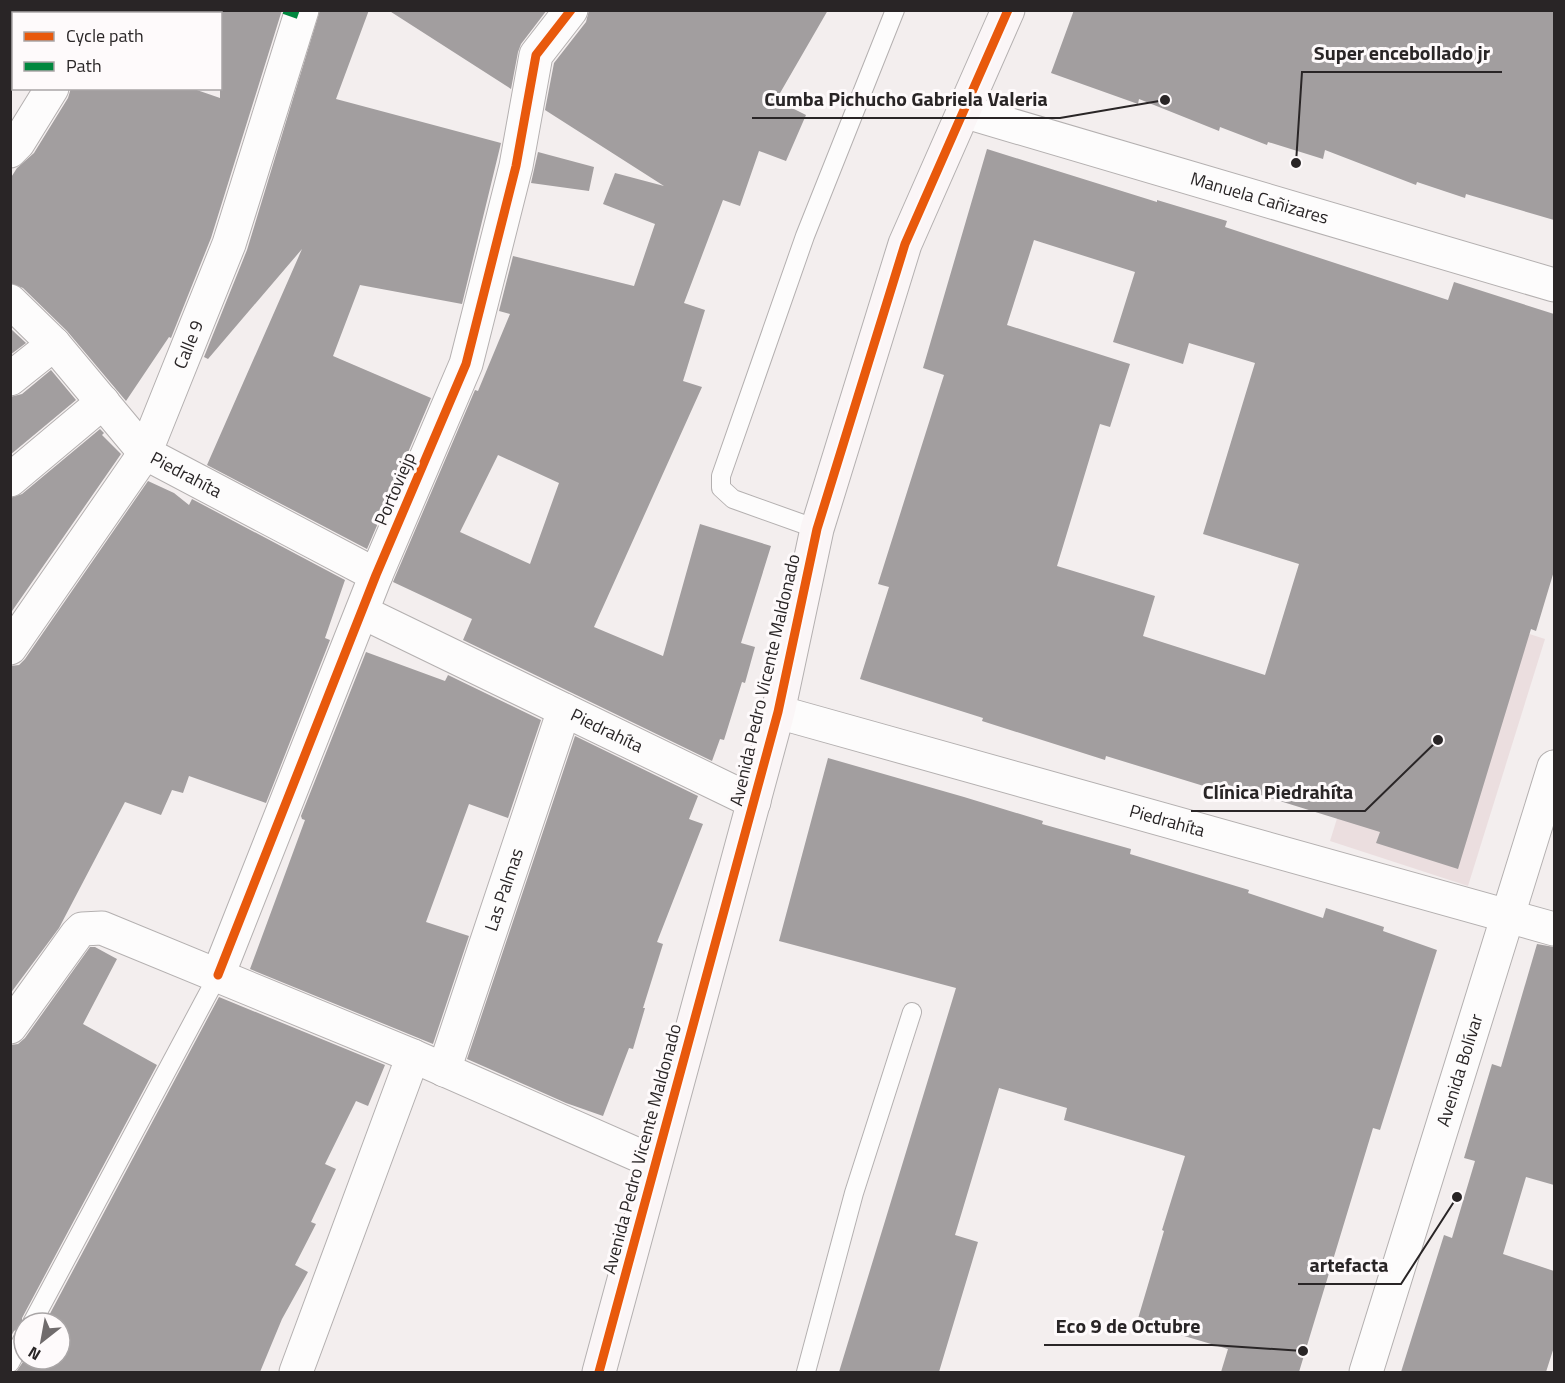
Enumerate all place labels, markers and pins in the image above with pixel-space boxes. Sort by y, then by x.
callout: Super encebollado jr [1302,34,1502,72]
callout: Cumba Pichucho Gabriela Valeria [752,80,1060,118]
callout: Clínica Piedrahíta [1191,773,1365,811]
callout: artefacta [1298,1246,1401,1284]
callout: Eco 9 de Octubre [1044,1307,1212,1345]

